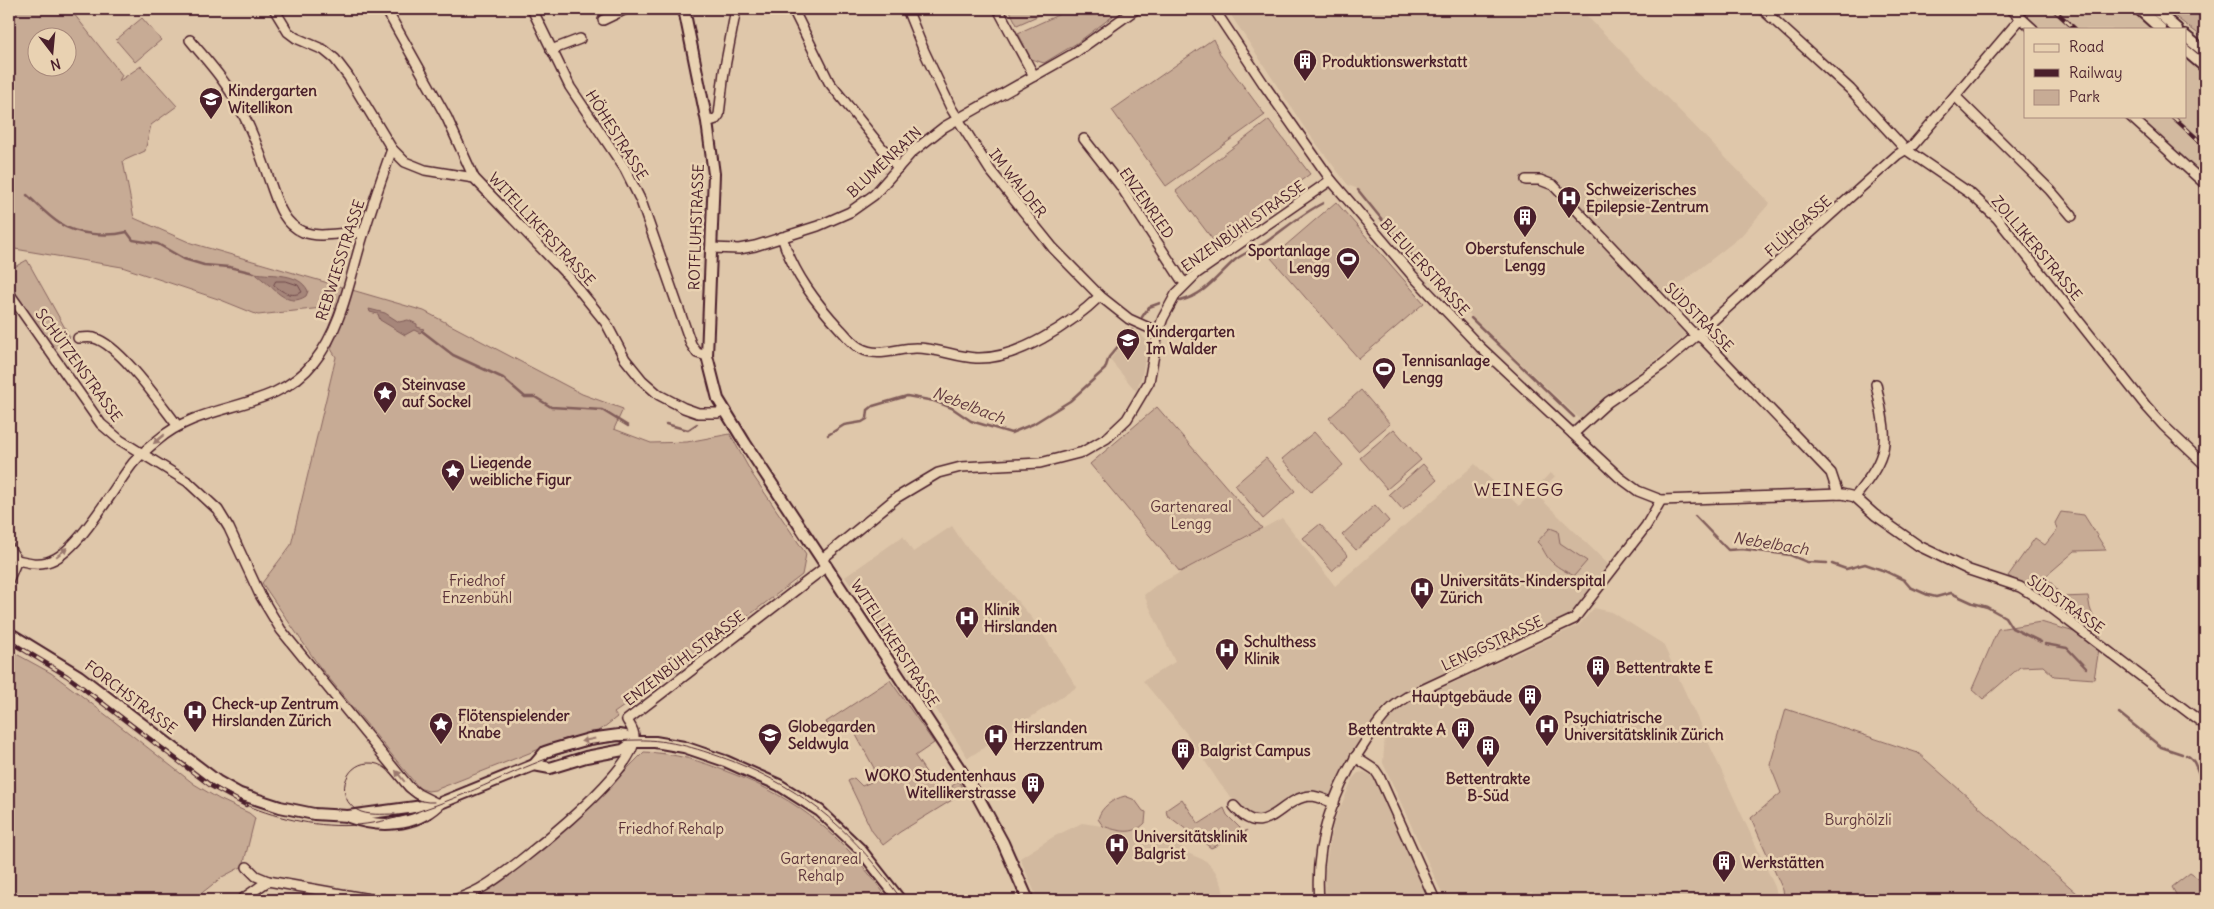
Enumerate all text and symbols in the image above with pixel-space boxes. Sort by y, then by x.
north arrow [28,28,78,78]
legend [2024,28,2186,118]
text: Road [2069,37,2104,56]
building icon: Produktionswerkstatt [1292,48,1318,82]
place label: Produktionswerkstatt [1322,52,1468,71]
text: N [48,55,63,74]
text: Railway [2069,63,2123,82]
place label: Kindergarten Witellikon [228,81,317,117]
school or university icon: Kindergarten Witellikon [198,86,224,120]
street label: HÖHESTRASSE [582,86,652,184]
text: Park [2069,87,2100,106]
street label: BLUMENRAIN [843,123,925,201]
street label: IM WALDER [985,145,1051,222]
street label: ROTFLUHSTRASSE [684,163,708,291]
street label: ENZENRIED [1116,164,1178,242]
street label: WITELLIKERSTRASSE [485,168,600,290]
street label: ENZENBÜHLSTRASSE [1177,176,1309,276]
place label: Schweizerisches Epilepsie-Zentrum [1586,180,1709,217]
hospital icon: Schweizerisches Epilepsie-Zentrum [1556,185,1582,219]
street label: FLÜHGASSE [1761,191,1835,261]
street label: ZOLLIKERSTRASSE [1988,192,2087,304]
street label: REBWIESSTRASSE [311,197,369,323]
building icon: Oberstufenschule Lengg [1512,204,1538,238]
street label: BLEULERSTRASSE [1376,214,1474,320]
place label: Oberstufenschule Lengg [1465,239,1585,276]
place label: Sportanlage Lengg [1248,241,1330,278]
sports icon: Sportanlage Lengg [1335,246,1361,280]
street label: SÜDSTRASSE [1660,278,1738,356]
street label: SCHÜTZENSTRASSE [31,305,127,426]
place label: Kindergarten Im Walder [1146,322,1235,358]
school or university icon: Kindergarten Im Walder [1115,327,1141,361]
place label: Tennisanlage Lengg [1402,351,1490,388]
sports icon: Tennisanlage Lengg [1371,356,1397,390]
place label: Steinvase auf Sockel [402,375,471,411]
place icon: Steinvase auf Sockel [372,380,398,414]
water label: Nebelbach [930,382,1009,428]
one-way arrow [154,433,166,445]
place label: Liegende weibliche Figur [470,453,572,490]
place icon: Liegende weibliche Figur [440,458,466,492]
district label: WEINEGG [1474,478,1564,501]
park label: Gartenareal Lengg [1150,497,1232,533]
water label: Nebelbach [1732,527,1811,559]
one-way arrow [55,547,68,558]
street label: SÜDSTRASSE [2024,570,2108,638]
park label: Friedhof Enzenbühl [442,571,512,607]
place label: Universitäts-Kinderspital Zürich [1440,571,1606,607]
street label: WITELLIKERSTRASSE [847,576,943,710]
hospital icon: Universitäts-Kinderspital Zürich [1409,576,1435,610]
place label: Klinik Hirslanden [984,600,1058,636]
hospital icon: Klinik Hirslanden [954,605,980,639]
street label: ENZENBÜHLSTRASSE [620,606,748,710]
street label: LENGGSTRASSE [1438,611,1546,675]
place label: Schulthess Klinik [1244,632,1316,668]
hospital icon: Schulthess Klinik [1214,637,1240,671]
building icon: Bettentrakte E [1585,654,1611,688]
street label: FORCHSTRASSE [81,656,181,738]
place label: Bettentrakte E [1616,658,1713,677]
building icon: Hauptgebäude [1517,683,1543,717]
place label: Hauptgebäude [1412,687,1512,707]
place label: Check-up Zentrum Hirslanden Zürich [212,694,339,730]
hospital icon: Check-up Zentrum Hirslanden Zürich [182,699,208,733]
place label: Flötenspielender Knabe [458,706,571,742]
place label: Psychiatrische Universitätsklinik Zürich [1564,708,1724,744]
place icon: Flötenspielender Knabe [428,711,454,745]
hospital icon: Psychiatrische Universitätsklinik Zürich [1534,713,1560,747]
building icon: Bettentrakte A [1450,716,1476,750]
place label: Globegarden Seldwyla [788,717,876,754]
place label: Hirslanden Herzzentrum [1014,718,1103,754]
place label: Bettentrakte A [1348,720,1446,739]
school or university icon: Globegarden Seldwyla [757,722,783,756]
hospital icon: Hirslanden Herzzentrum [983,723,1009,757]
building icon: Bettentrakte B-Süd [1475,734,1501,768]
one-way arrow [580,736,595,744]
building icon: Balgrist Campus [1170,737,1196,771]
place label: Balgrist Campus [1200,741,1311,761]
place label: WOKO Studentenhaus Witellikerstrasse [865,766,1016,802]
place label: Bettentrakte B-Süd [1446,769,1530,805]
one-way arrow [395,770,406,783]
building icon: WOKO Studentenhaus Witellikerstrasse [1020,771,1046,805]
park label: Burghölzli [1824,810,1892,829]
park label: Friedhof Rehalp [618,819,724,838]
place label: Universitätsklinik Balgrist [1134,827,1248,864]
hospital icon: Universitätsklinik Balgrist [1104,832,1130,866]
park label: Gartenareal Rehalp [780,849,862,885]
building icon: Werkstätten [1711,849,1737,883]
place label: Werkstätten [1742,853,1824,872]

